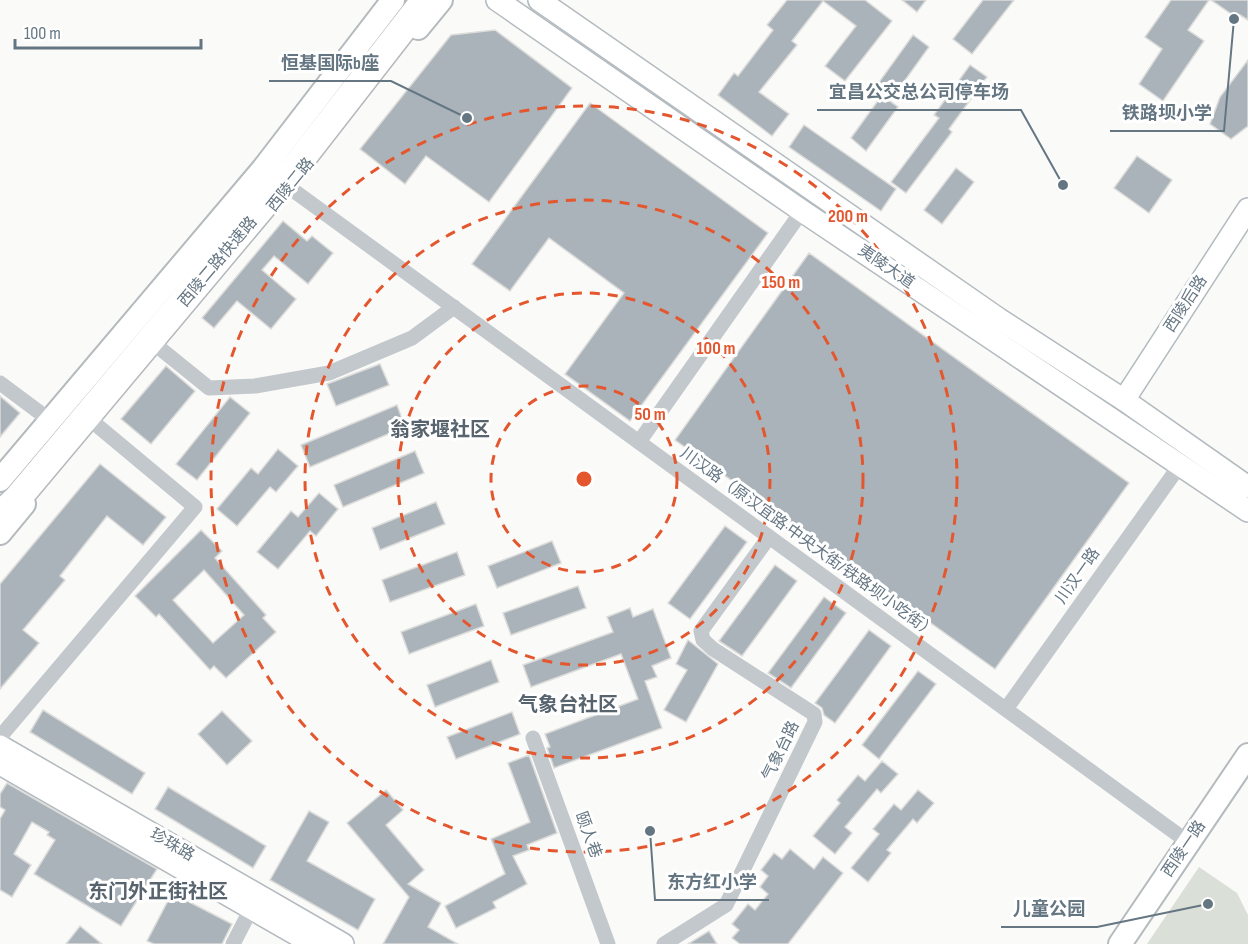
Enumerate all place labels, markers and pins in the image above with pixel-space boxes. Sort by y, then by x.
callout: 恒基国际b座 [269,45,391,81]
callout: 宜昌公交总公司停车场 [817,74,1021,110]
callout: 铁路坝小学 [1110,95,1224,131]
centre of rings [574,469,594,489]
callout: 东方红小学 [655,864,769,900]
callout: 儿童公园 [1001,891,1097,927]

